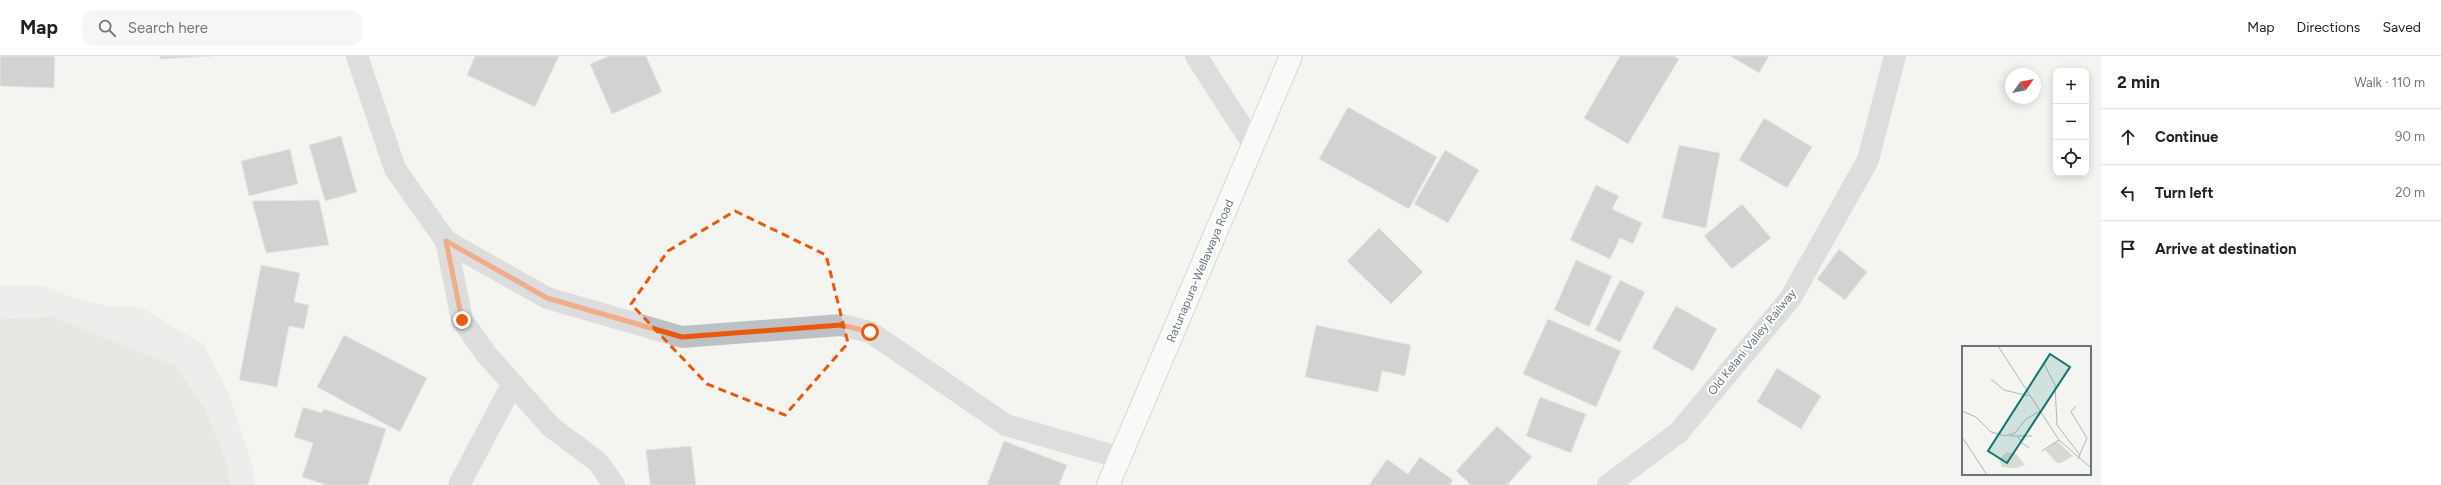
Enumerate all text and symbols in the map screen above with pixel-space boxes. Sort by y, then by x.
search box [82,10,362,46]
text: Map [20,16,58,39]
icon: search [96,17,118,39]
text: Search here [128,19,208,37]
text: Map [2247,19,2275,36]
text: Directions [2297,19,2360,36]
text: Saved [2382,19,2421,36]
north arrow [2005,68,2041,104]
map controls [2053,68,2089,176]
button: + [2053,68,2089,104]
text: 2 min [2117,72,2160,92]
text: Walk · 110 m [2354,75,2425,90]
button: − [2053,104,2089,140]
icon: ahead [2117,126,2139,148]
text: Continue [2155,128,2218,146]
text: 90 m [2395,129,2425,144]
button: locate [2053,140,2089,176]
icon: left [2117,182,2139,204]
text: Turn left [2155,184,2213,202]
text: 20 m [2395,185,2425,200]
street label: Ratunapura-Wellawaya Road [1164,198,1236,344]
icon: arrive [2117,238,2139,260]
text: Arrive at destination [2155,240,2296,258]
street label: Old Kelani Valley Railway [1705,286,1800,398]
route end [453,311,471,329]
route start [861,323,879,341]
inset map [1962,346,2091,475]

